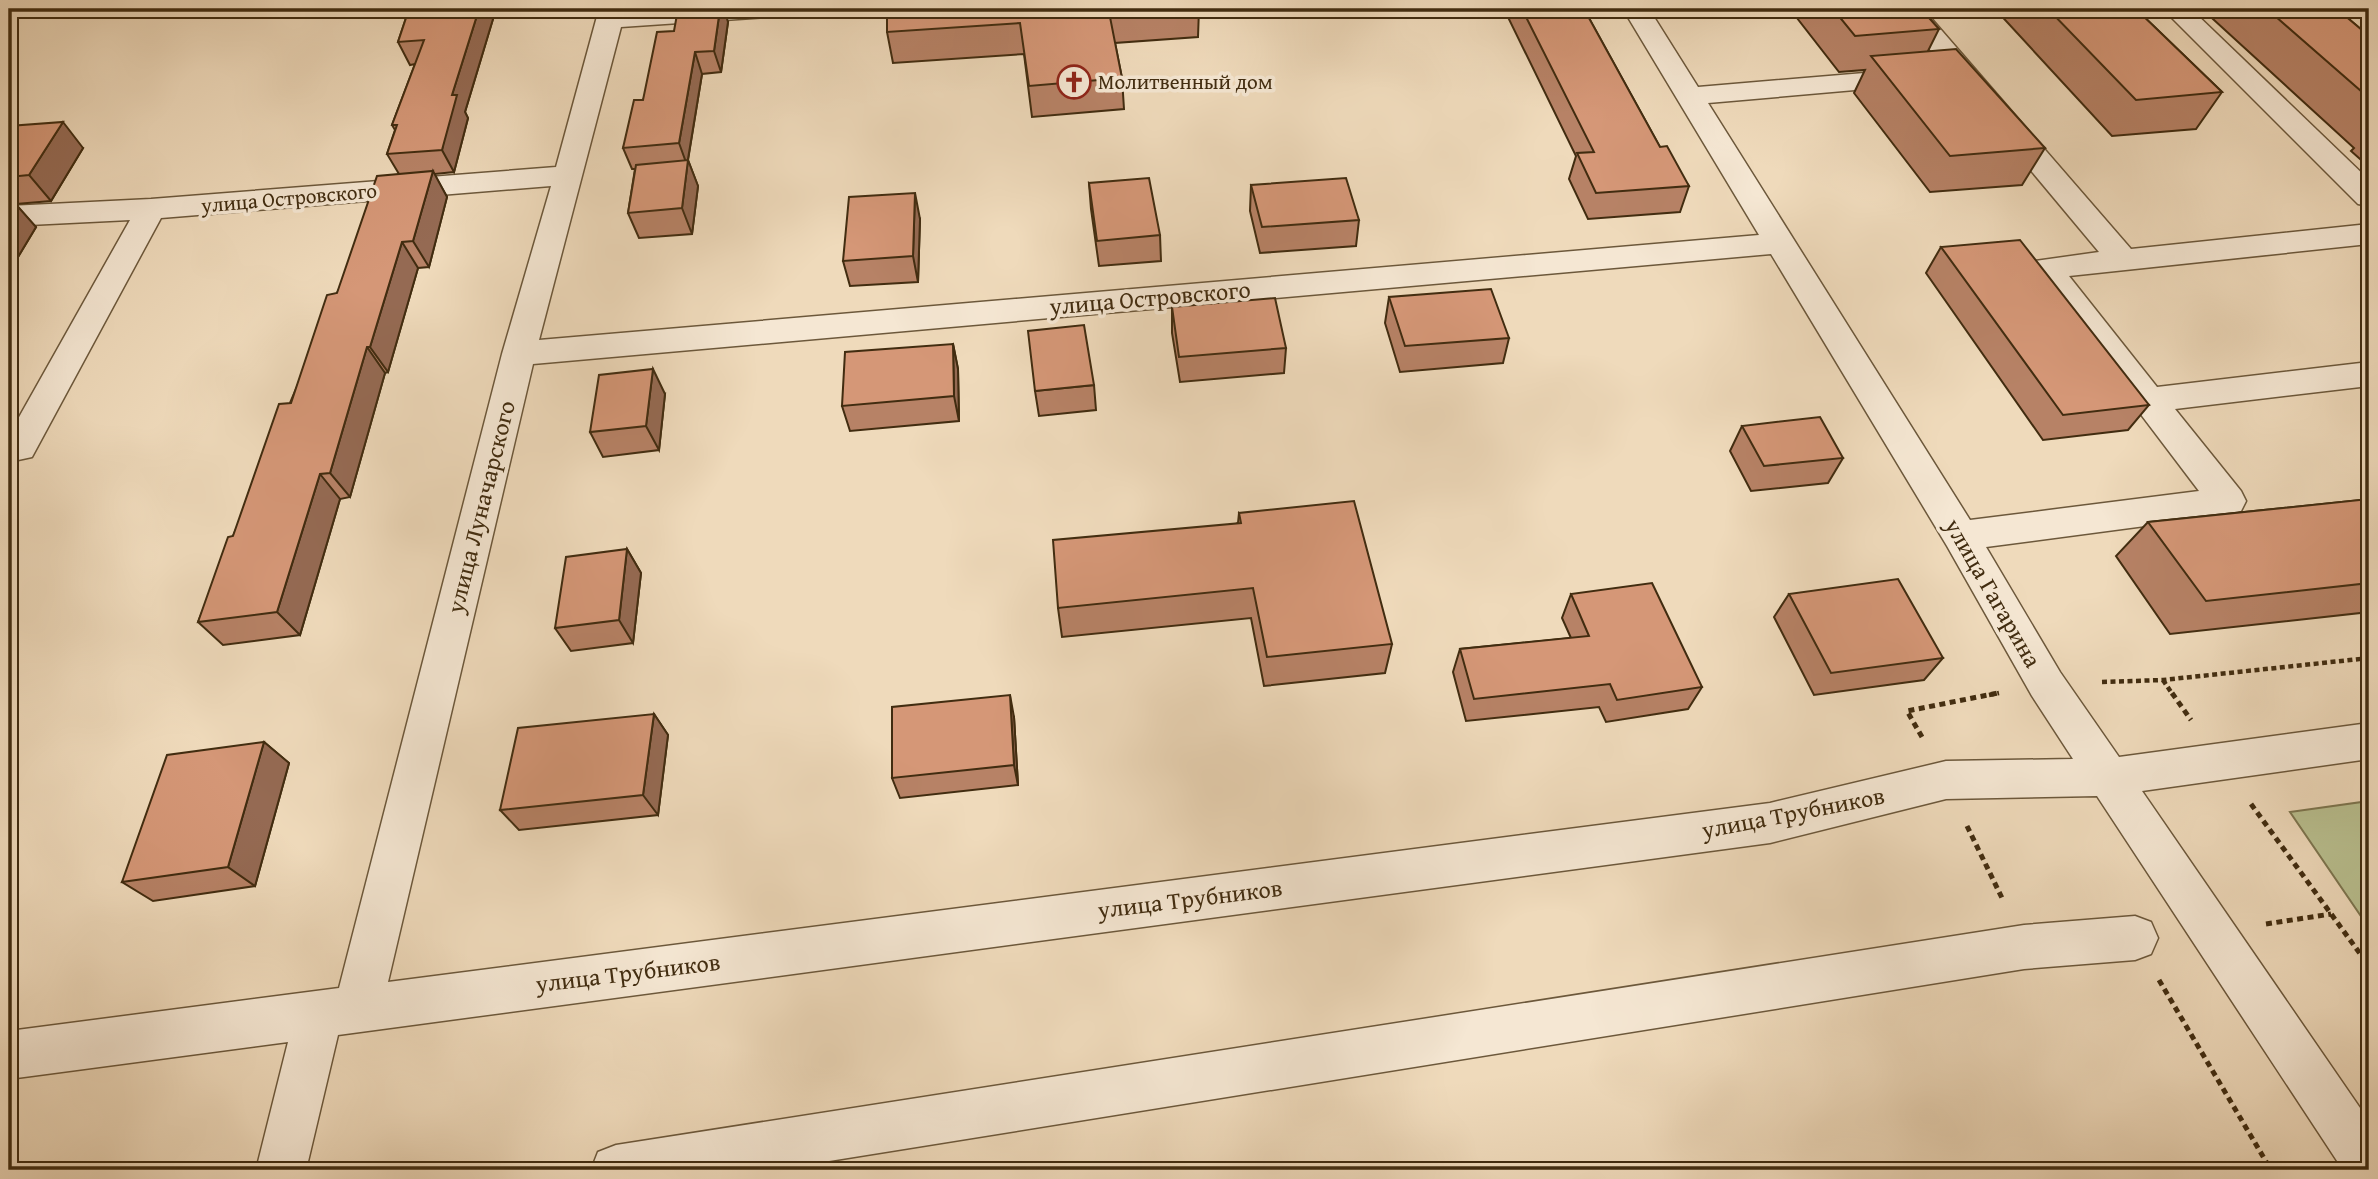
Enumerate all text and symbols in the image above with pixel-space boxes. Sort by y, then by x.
church icon: Молитвенный дом [1055,63,1093,101]
place label: Молитвенный дом [1098,66,1273,97]
street label: улица Островского [199,174,378,221]
street label: улица Островского [1047,271,1252,324]
street label: улица Луначарского [437,397,524,618]
street label: улица Гагарина [1936,511,2051,674]
street label: улица Трубников [1697,778,1887,848]
street label: улица Трубников [1095,870,1284,927]
street label: улица Трубников [533,944,722,1001]

